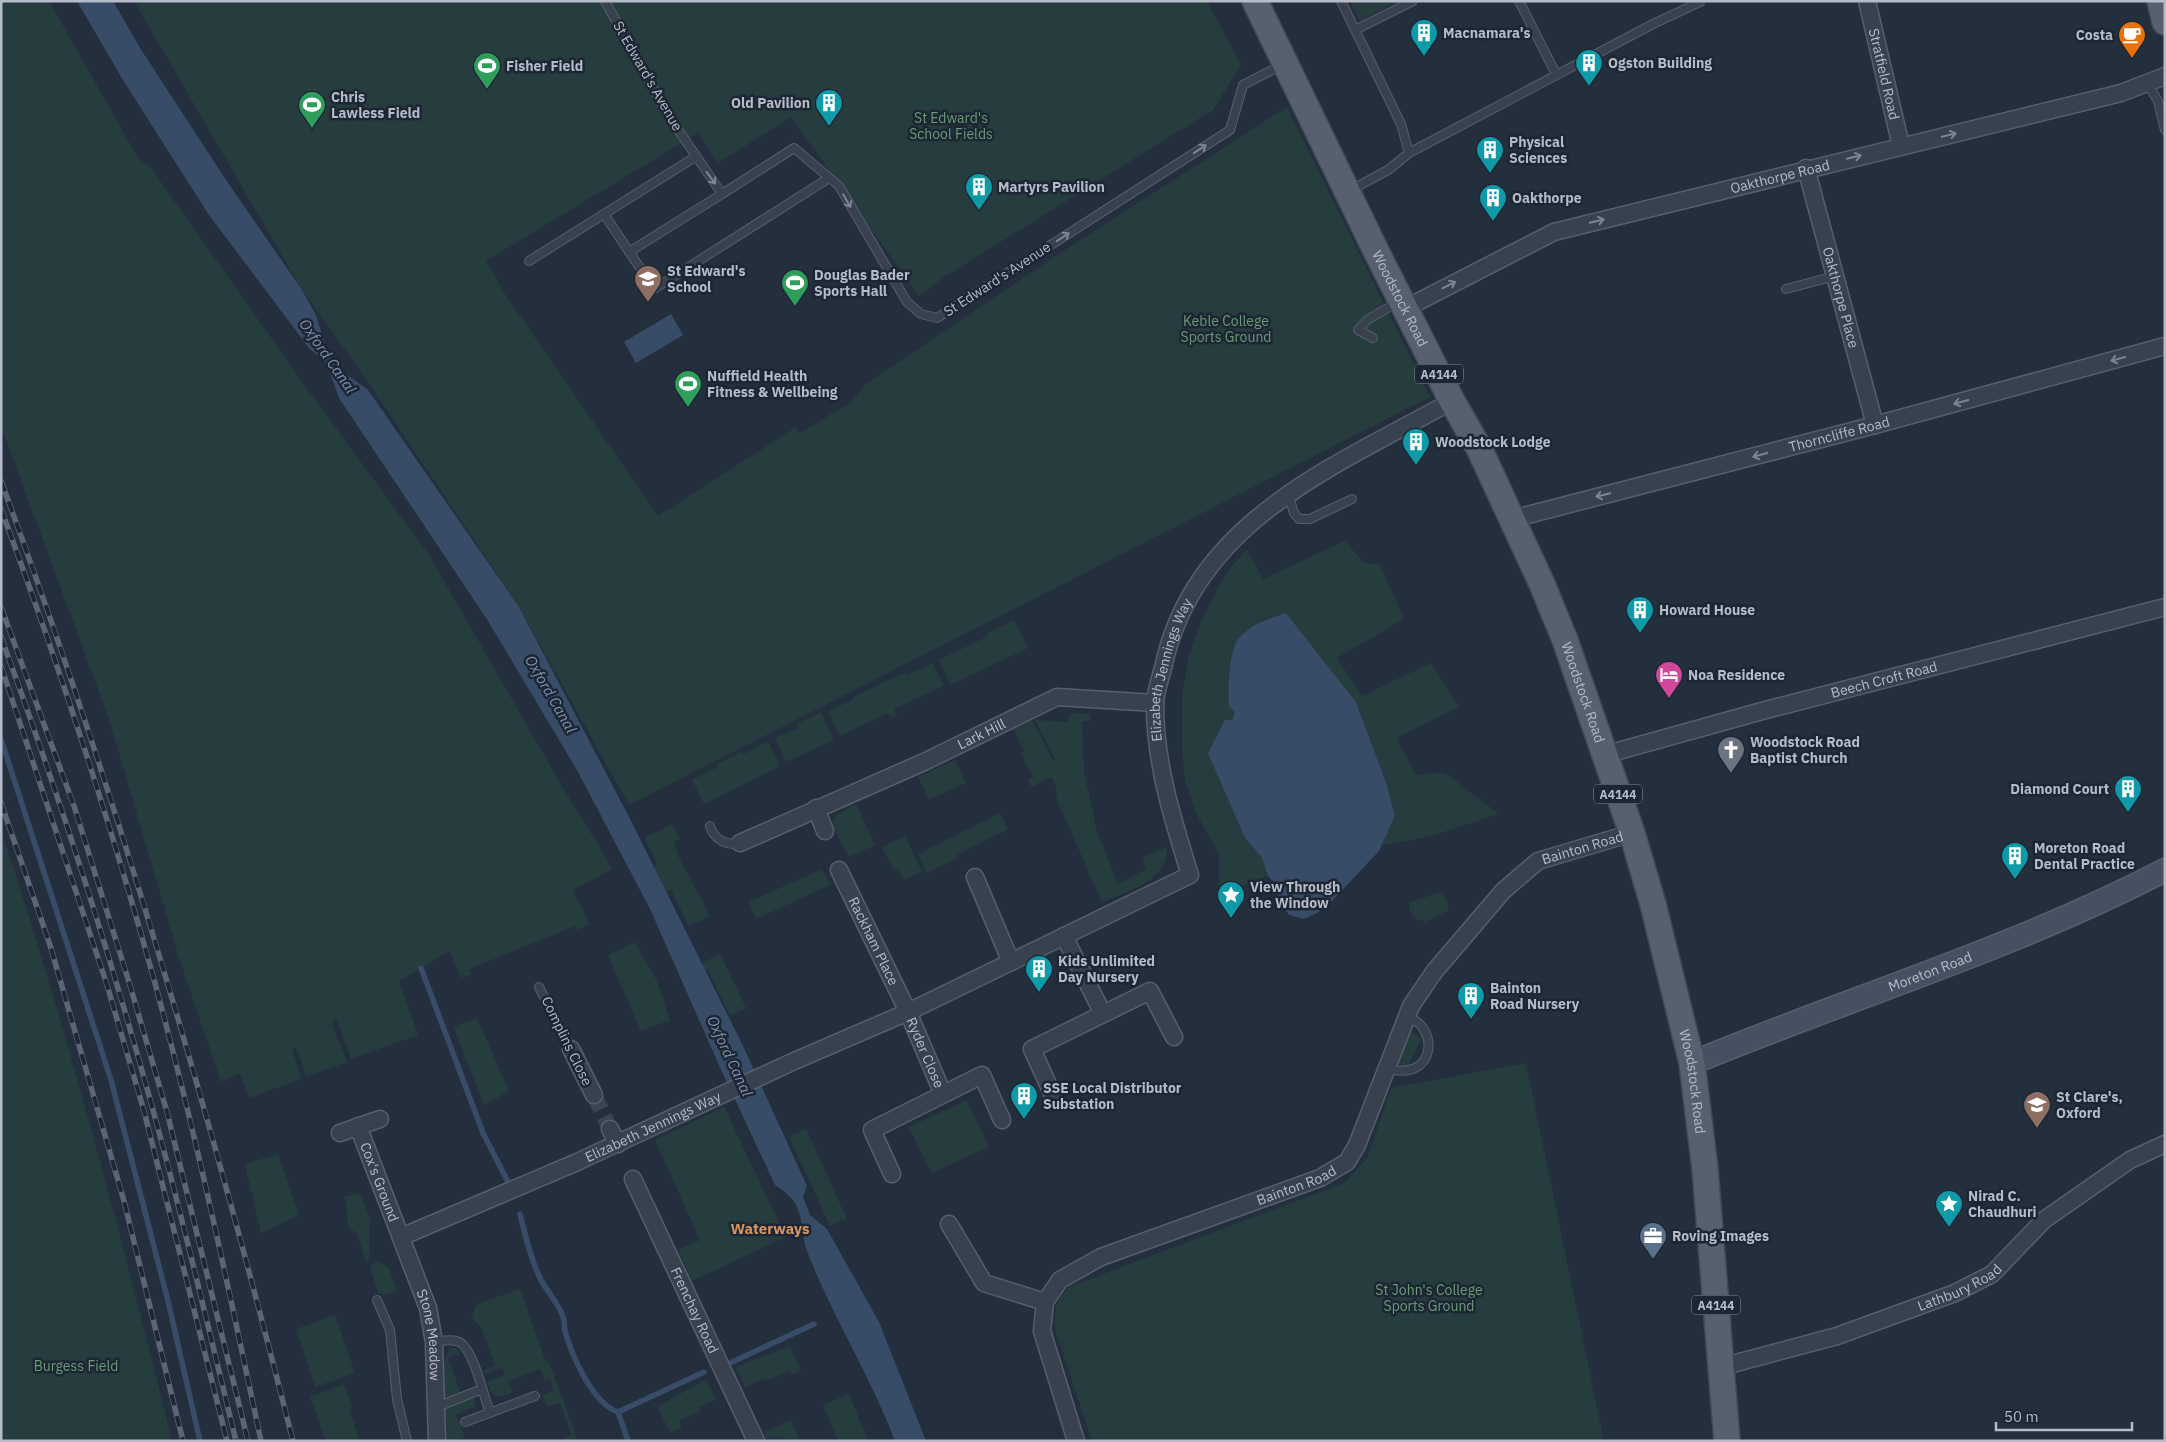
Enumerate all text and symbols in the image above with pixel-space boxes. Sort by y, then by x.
street label: St Edward's Avenue [609,18,687,134]
building icon: Macnamara's [1409,18,1439,57]
cafe icon: Costa [2117,20,2147,59]
place label: Macnamara's [1443,24,1531,42]
street label: Stratfield Road [1865,26,1904,122]
place label: Costa [2076,26,2113,44]
building icon: Ogston Building [1574,48,1604,87]
sports icon: Fisher Field [472,51,502,90]
place label: Ogston Building [1608,54,1712,72]
place label: Fisher Field [506,57,583,75]
place label: Chris Lawless Field [331,88,420,122]
building icon: Old Pavilion [814,88,844,127]
sports icon: Chris Lawless Field [297,90,327,129]
place label: Old Pavilion [731,94,810,112]
park label: St Edward's School Fields [909,109,993,143]
one-way arrow [1940,129,1956,139]
place label: Physical Sciences [1509,133,1567,167]
building icon: Physical Sciences [1475,135,1505,174]
one-way arrow [1192,144,1206,154]
one-way arrow [1845,152,1861,161]
street label: Oakthorpe Road [1728,156,1832,197]
one-way arrow [705,171,716,185]
building icon: Martyrs Pavilion [964,172,994,211]
place label: Martyrs Pavilion [998,178,1105,196]
building icon: Oakthorpe [1478,183,1508,222]
place label: Oakthorpe [1512,189,1582,207]
one-way arrow [843,193,853,207]
one-way arrow [1589,216,1605,225]
one-way arrow [1056,232,1070,242]
street label: St Edward's Avenue [940,238,1054,320]
street label: Oakthorpe Place [1819,245,1863,350]
street label: Woodstock Road [1368,247,1432,350]
place label: St Edward's School [667,262,746,296]
school or university icon: St Edward's School [633,264,663,303]
place label: Douglas Bader Sports Hall [814,266,910,300]
sports icon: Douglas Bader Sports Hall [780,268,810,307]
one-way arrow [1442,280,1457,290]
park label: Keble College Sports Ground [1181,312,1272,346]
water label: Oxford Canal [295,315,361,397]
one-way arrow [2110,355,2126,364]
road number: A4144 [1415,364,1463,384]
place label: Nuffield Health Fitness & Wellbeing [707,367,838,401]
sports icon: Nuffield Health Fitness & Wellbeing [673,369,703,408]
one-way arrow [1953,397,1969,407]
street label: Thorncliffe Road [1787,412,1892,456]
building icon: Woodstock Lodge [1401,427,1431,466]
place label: Woodstock Lodge [1435,433,1551,451]
one-way arrow [1753,450,1769,460]
one-way arrow [1596,491,1612,500]
street label: Elizabeth Jennings Way [1146,595,1196,742]
building icon: Howard House [1625,595,1655,634]
place label: Howard House [1659,601,1755,619]
street label: Woodstock Road [1557,640,1609,745]
water label: Oxford Canal [521,652,581,736]
street label: Beech Croft Road [1829,657,1939,702]
hotel icon: Noa Residence [1654,660,1684,699]
place label: Noa Residence [1688,666,1785,684]
street label: Lark Hill [954,714,1009,753]
place label: Woodstock Road Baptist Church [1750,733,1860,767]
church icon: Woodstock Road Baptist Church [1716,735,1746,774]
building icon: Diamond Court [2113,774,2143,813]
place label: Diamond Court [2010,780,2109,798]
road number: A4144 [1594,784,1642,804]
street label: Bainton Road [1540,827,1625,868]
place label: Moreton Road Dental Practice [2034,839,2135,873]
building icon: Moreton Road Dental Practice [2000,841,2030,880]
place label: View Through the Window [1250,878,1340,912]
place icon: View Through the Window [1216,880,1246,919]
street label: Rackham Place [844,894,903,989]
street label: Moreton Road [1886,948,1975,996]
place label: Kids Unlimited Day Nursery [1058,952,1155,986]
building icon: Kids Unlimited Day Nursery [1024,954,1054,993]
place label: Bainton Road Nursery [1490,979,1580,1013]
building icon: Bainton Road Nursery [1456,981,1486,1020]
street label: Complins Close [538,993,597,1089]
water label: Oxford Canal [703,1013,757,1099]
street label: Ryder Close [902,1015,948,1091]
street label: Woodstock Road [1675,1028,1710,1135]
place label: SSE Local Distributor Substation [1043,1079,1182,1113]
building icon: SSE Local Distributor Substation [1009,1081,1039,1120]
street label: Elizabeth Jennings Way [582,1087,724,1166]
place label: St Clare's, Oxford [2056,1088,2123,1122]
school or university icon: St Clare's, Oxford [2022,1090,2052,1129]
street label: Cox's Ground [356,1140,403,1224]
street label: Bainton Road [1254,1161,1340,1209]
place label: Nirad C. Chaudhuri [1968,1187,2037,1221]
place icon: Nirad C. Chaudhuri [1934,1189,1964,1228]
district label: Waterways [730,1219,810,1238]
office icon: Roving Images [1638,1221,1668,1260]
place label: Roving Images [1672,1227,1769,1245]
street label: Lathbury Road [1915,1260,2006,1315]
street label: Frenchay Road [667,1264,723,1356]
park label: St John's College Sports Ground [1375,1281,1483,1315]
street label: Stone Meadow [413,1287,444,1381]
road number: A4144 [1692,1296,1740,1314]
park label: Burgess Field [34,1357,118,1375]
scale bar [1996,1400,2132,1432]
text: 50 m [2004,1407,2039,1426]

